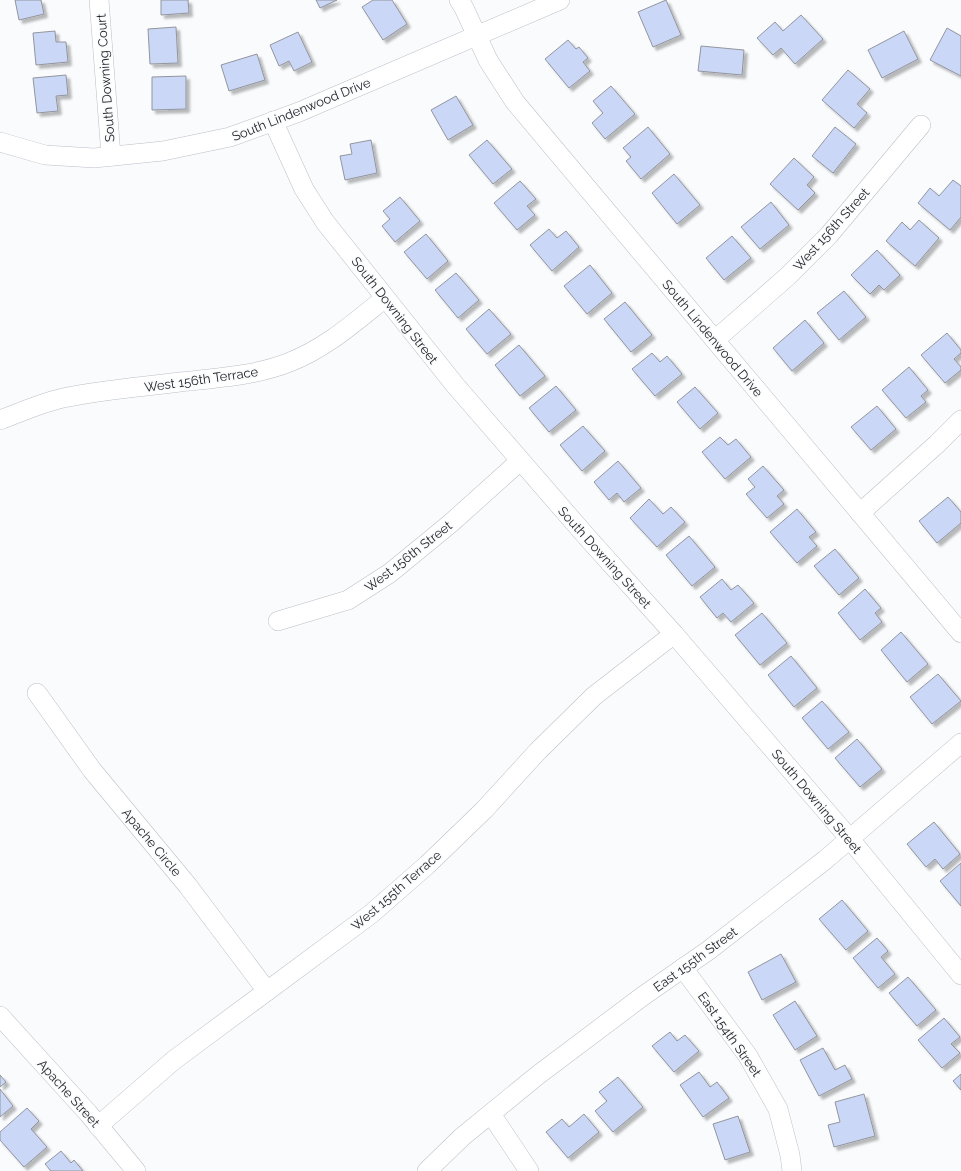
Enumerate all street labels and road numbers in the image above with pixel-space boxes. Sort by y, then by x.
street label: South Downing Court [93,13,117,143]
street label: South Lindenwood Drive [230,75,373,144]
street label: West 156th Street [790,184,873,274]
street label: South Downing Street [348,254,441,367]
street label: South Lindenwood Drive [659,277,766,400]
street label: West 156th Terrace [143,364,259,395]
street label: South Downing Street [555,504,655,612]
street label: West 156th Street [362,517,455,595]
street label: South Downing Street [769,746,865,857]
street label: Apache Circle [119,805,185,880]
street label: West 155th Terrace [348,847,445,933]
street label: East 155th Street [650,924,741,995]
street label: East 154th Street [695,989,765,1080]
street label: Apache Street [34,1057,103,1131]

